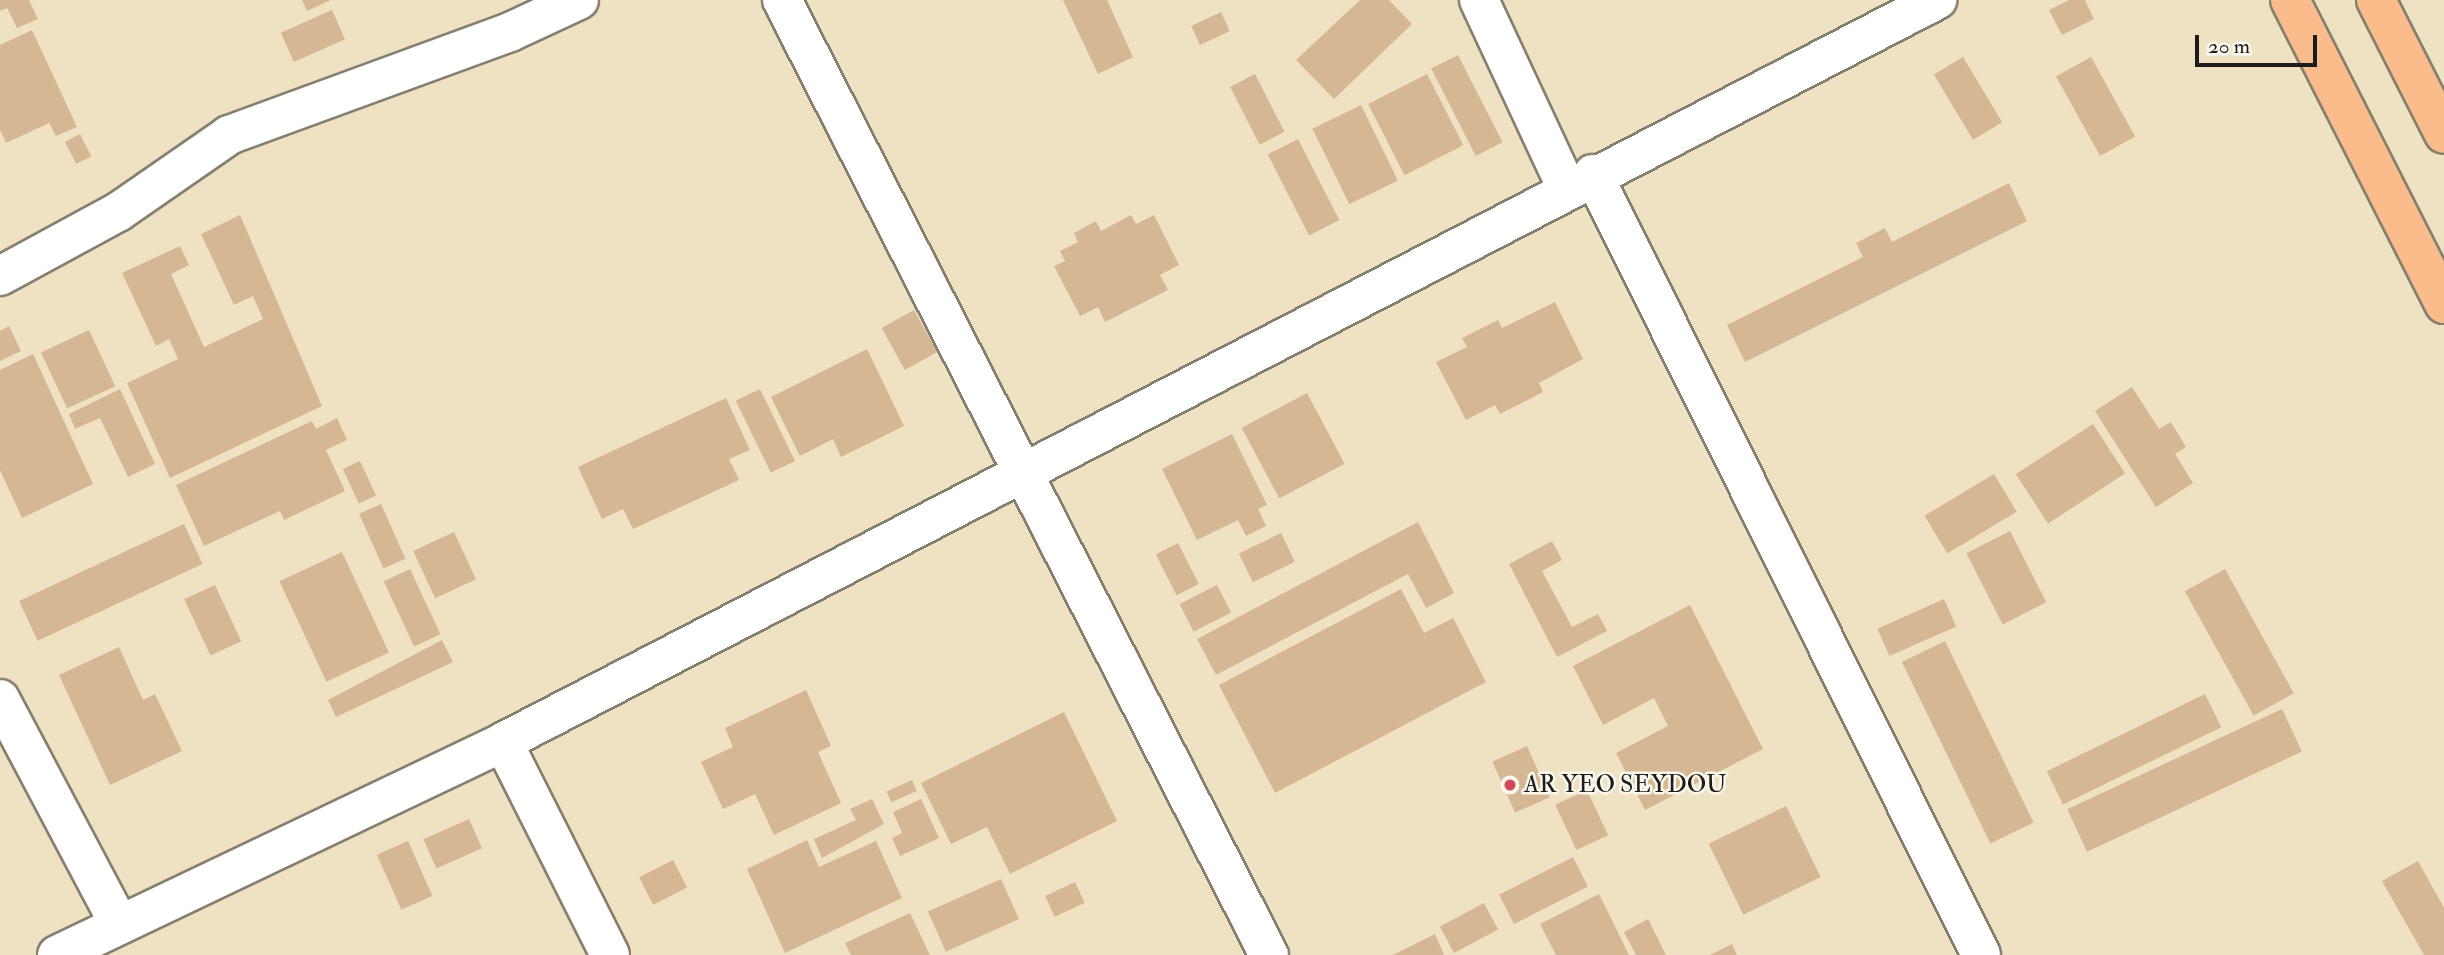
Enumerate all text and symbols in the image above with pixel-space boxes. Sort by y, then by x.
scale bar [2199,21,2322,65]
text: 20 m [2208,33,2250,60]
place label: AR YEO SEYDOU [1524,771,1726,799]
marker: AR YEO SEYDOU [1502,777,1518,793]

